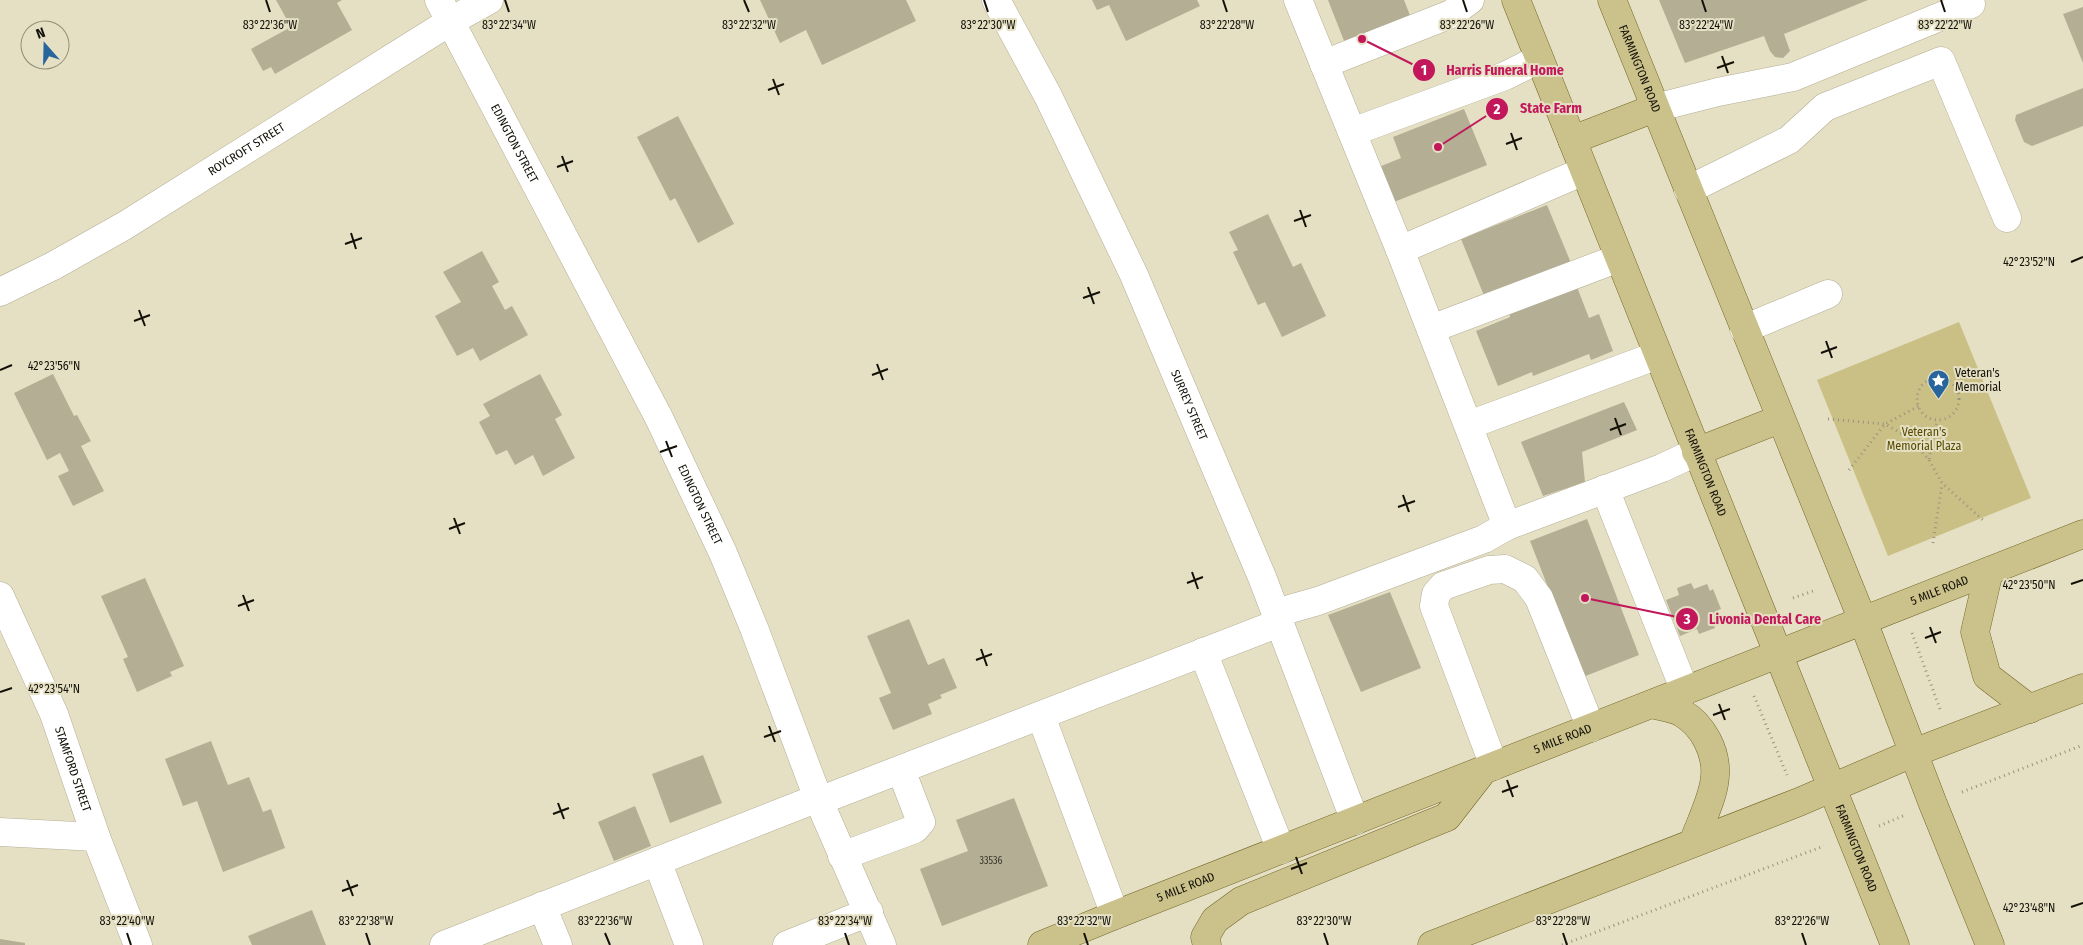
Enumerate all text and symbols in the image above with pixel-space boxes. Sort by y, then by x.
text: 83°22'36"W [243,18,297,32]
text: 83°22'34"W [482,18,536,32]
text: 83°22'32"W [722,18,776,32]
text: 83°22'30"W [960,18,1016,32]
text: 83°22'28"W [1200,18,1254,32]
text: 83°22'26"W [1440,18,1494,32]
text: 83°22'24"W [1679,18,1733,32]
text: 83°22'22"W [1918,18,1972,32]
north arrow [20,20,70,70]
street label: FARMINGTON ROAD [1616,23,1664,114]
text: N [34,24,48,43]
callout: Harris Funeral Home [1411,56,1574,85]
text: 1 [1421,61,1427,79]
text: Harris Funeral Home [1446,62,1564,79]
callout: State Farm [1485,94,1592,123]
text: 2 [1493,100,1501,118]
text: State Farm [1520,100,1582,117]
street label: EDINGTON STREET [488,102,541,186]
street label: ROYCROFT STREET [206,120,288,178]
text: 42°23'52"N [2003,255,2055,269]
text: 42°23'56"N [28,359,80,373]
place label: Veteran's Memorial [1955,366,2001,394]
street label: SURREY STREET [1168,368,1210,443]
place icon: Veteran's Memorial [1927,368,1951,399]
park label: Veteran's Memorial Plaza [1887,425,1961,453]
street label: FARMINGTON ROAD [1682,427,1729,518]
street label: EDINGTON STREET [675,462,725,547]
street label: 5 MILE ROAD [1909,573,1970,608]
text: 42°23'50"N [2002,578,2056,592]
callout: Livonia Dental Care [1674,604,1831,633]
text: 3 [1682,610,1691,628]
text: Livonia Dental Care [1709,611,1821,628]
text: 42°23'54"N [28,682,80,696]
street label: 5 MILE ROAD [1532,721,1594,756]
street label: STAMFORD STREET [52,725,94,814]
street label: FARMINGTON ROAD [1832,802,1880,894]
house number: 33536 [979,855,1003,867]
street label: 5 MILE ROAD [1155,869,1217,905]
text: 42°23'48"N [2003,901,2055,915]
text: 83°22'40"W [99,914,155,928]
text: 83°22'38"W [339,914,393,928]
text: 83°22'36"W [578,914,632,928]
text: 83°22'34"W [818,914,872,928]
text: 83°22'32"W [1057,914,1111,928]
text: 83°22'30"W [1296,914,1352,928]
text: 83°22'28"W [1536,914,1590,928]
text: 83°22'26"W [1775,914,1829,928]

